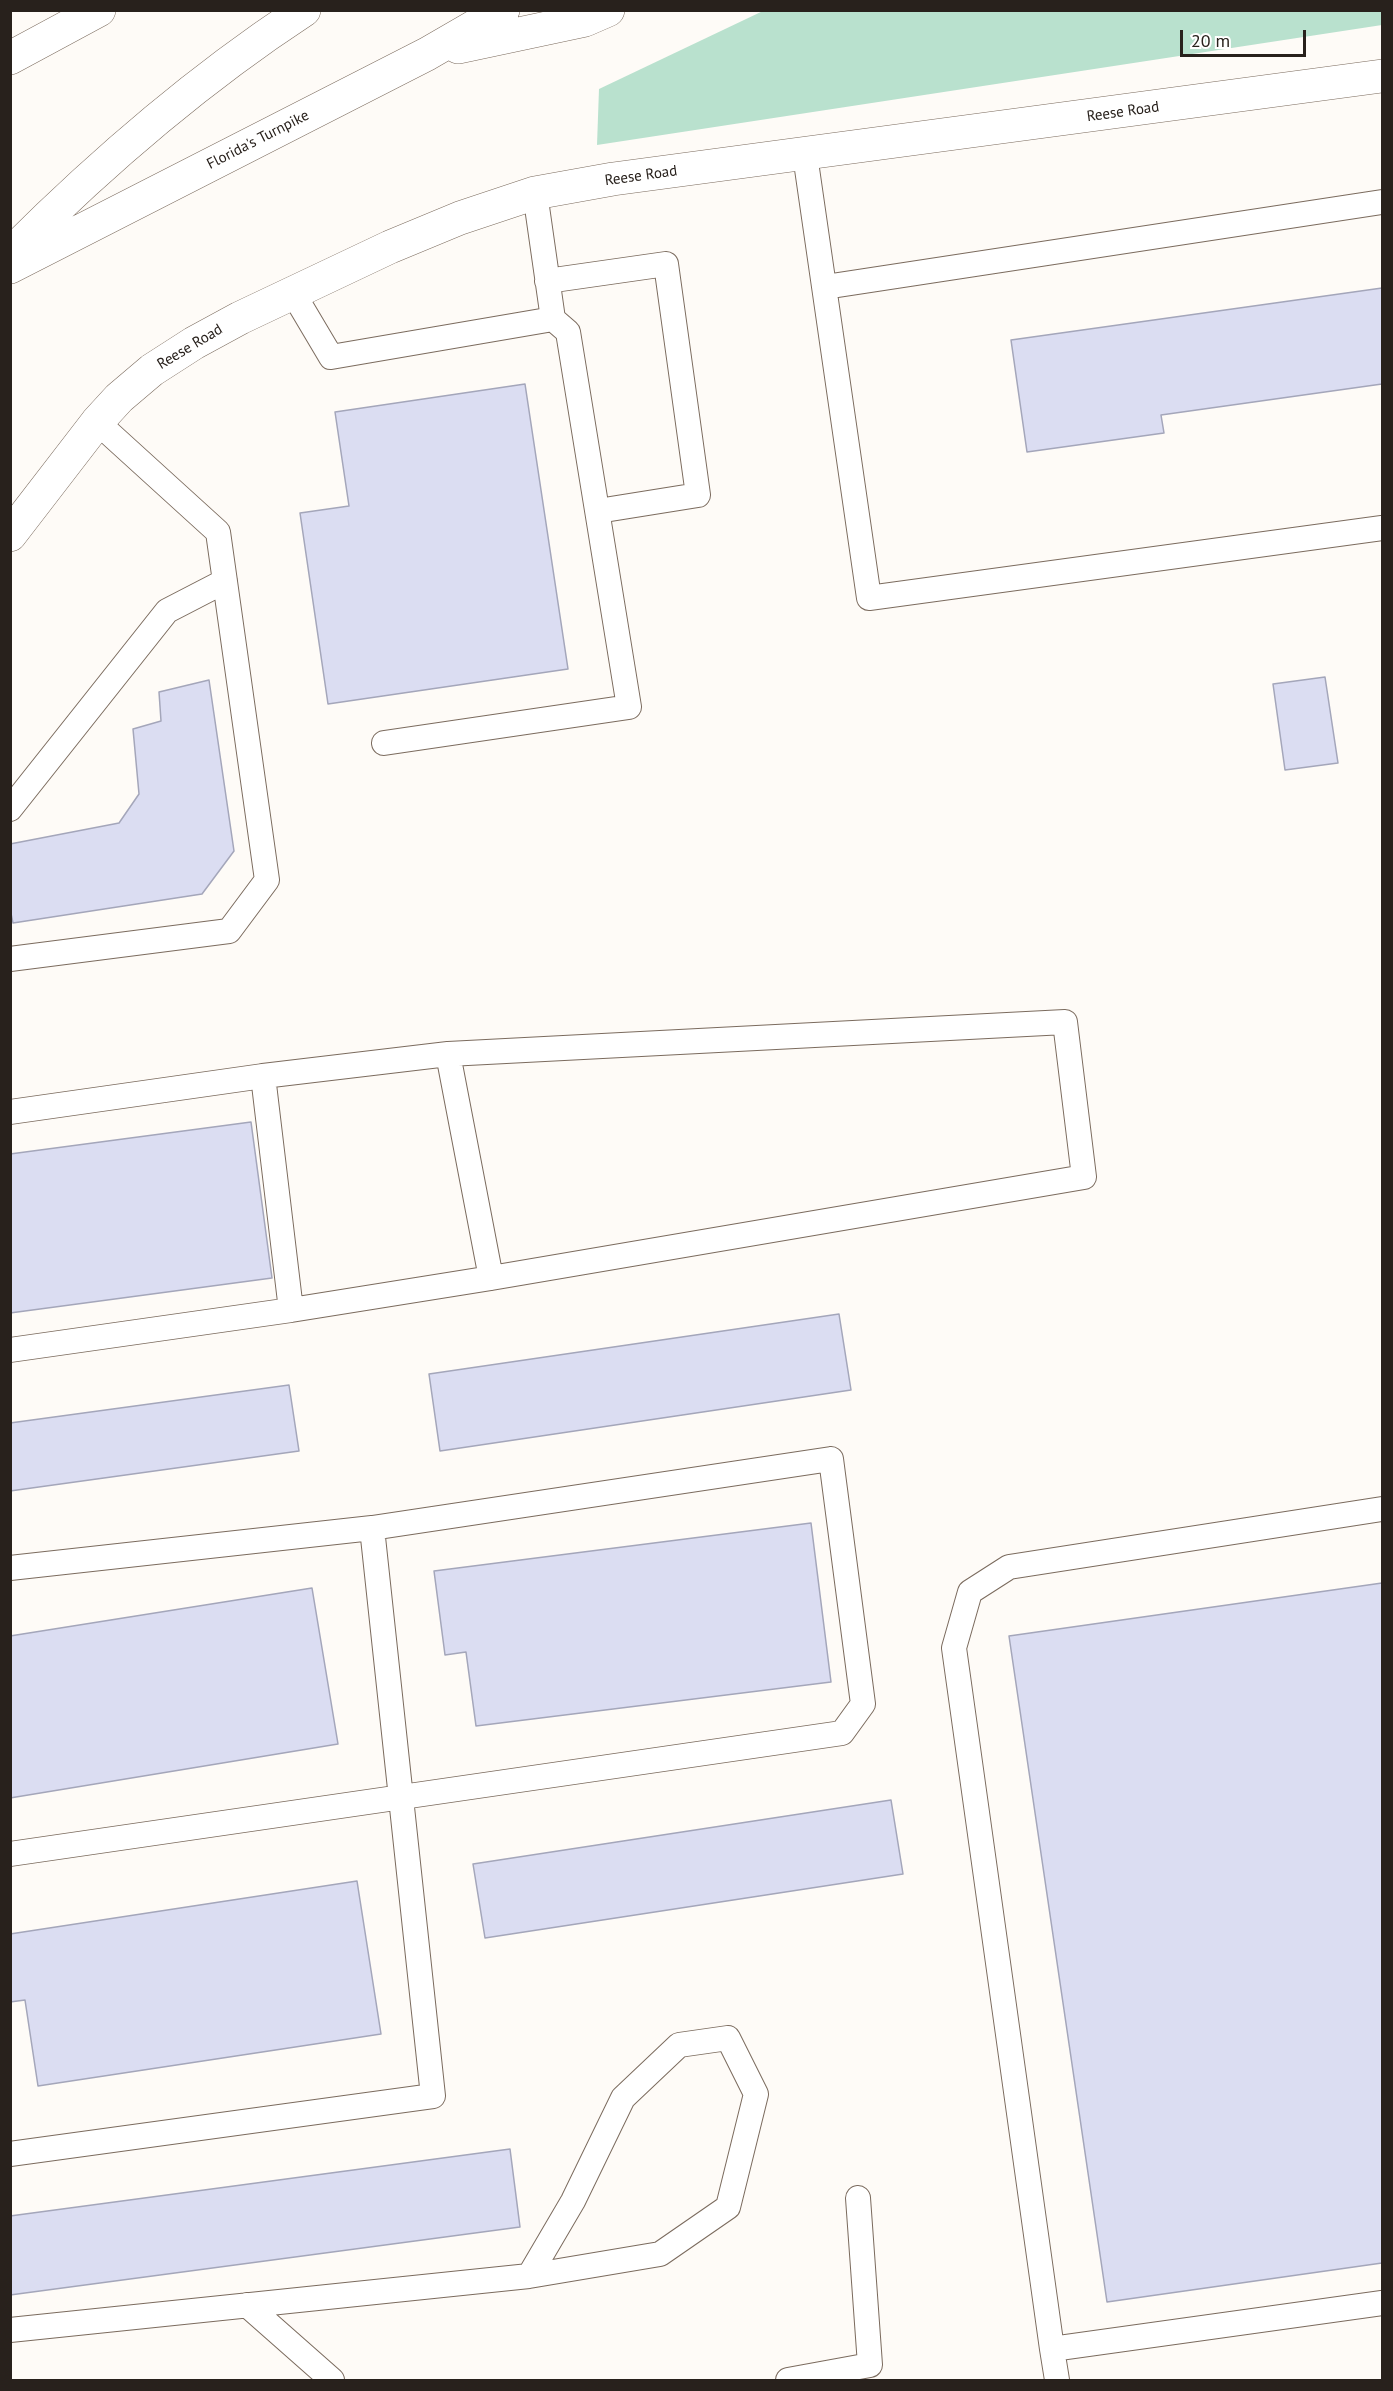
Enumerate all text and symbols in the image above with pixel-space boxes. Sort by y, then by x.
scale bar [1183,18,1309,56]
text: 20 m [1191,29,1230,52]
street label: Reese Road [1086,98,1160,126]
street label: Florida's Turnpike [204,107,312,173]
street label: Reese Road [604,162,678,190]
street label: Reese Road [154,320,226,374]

